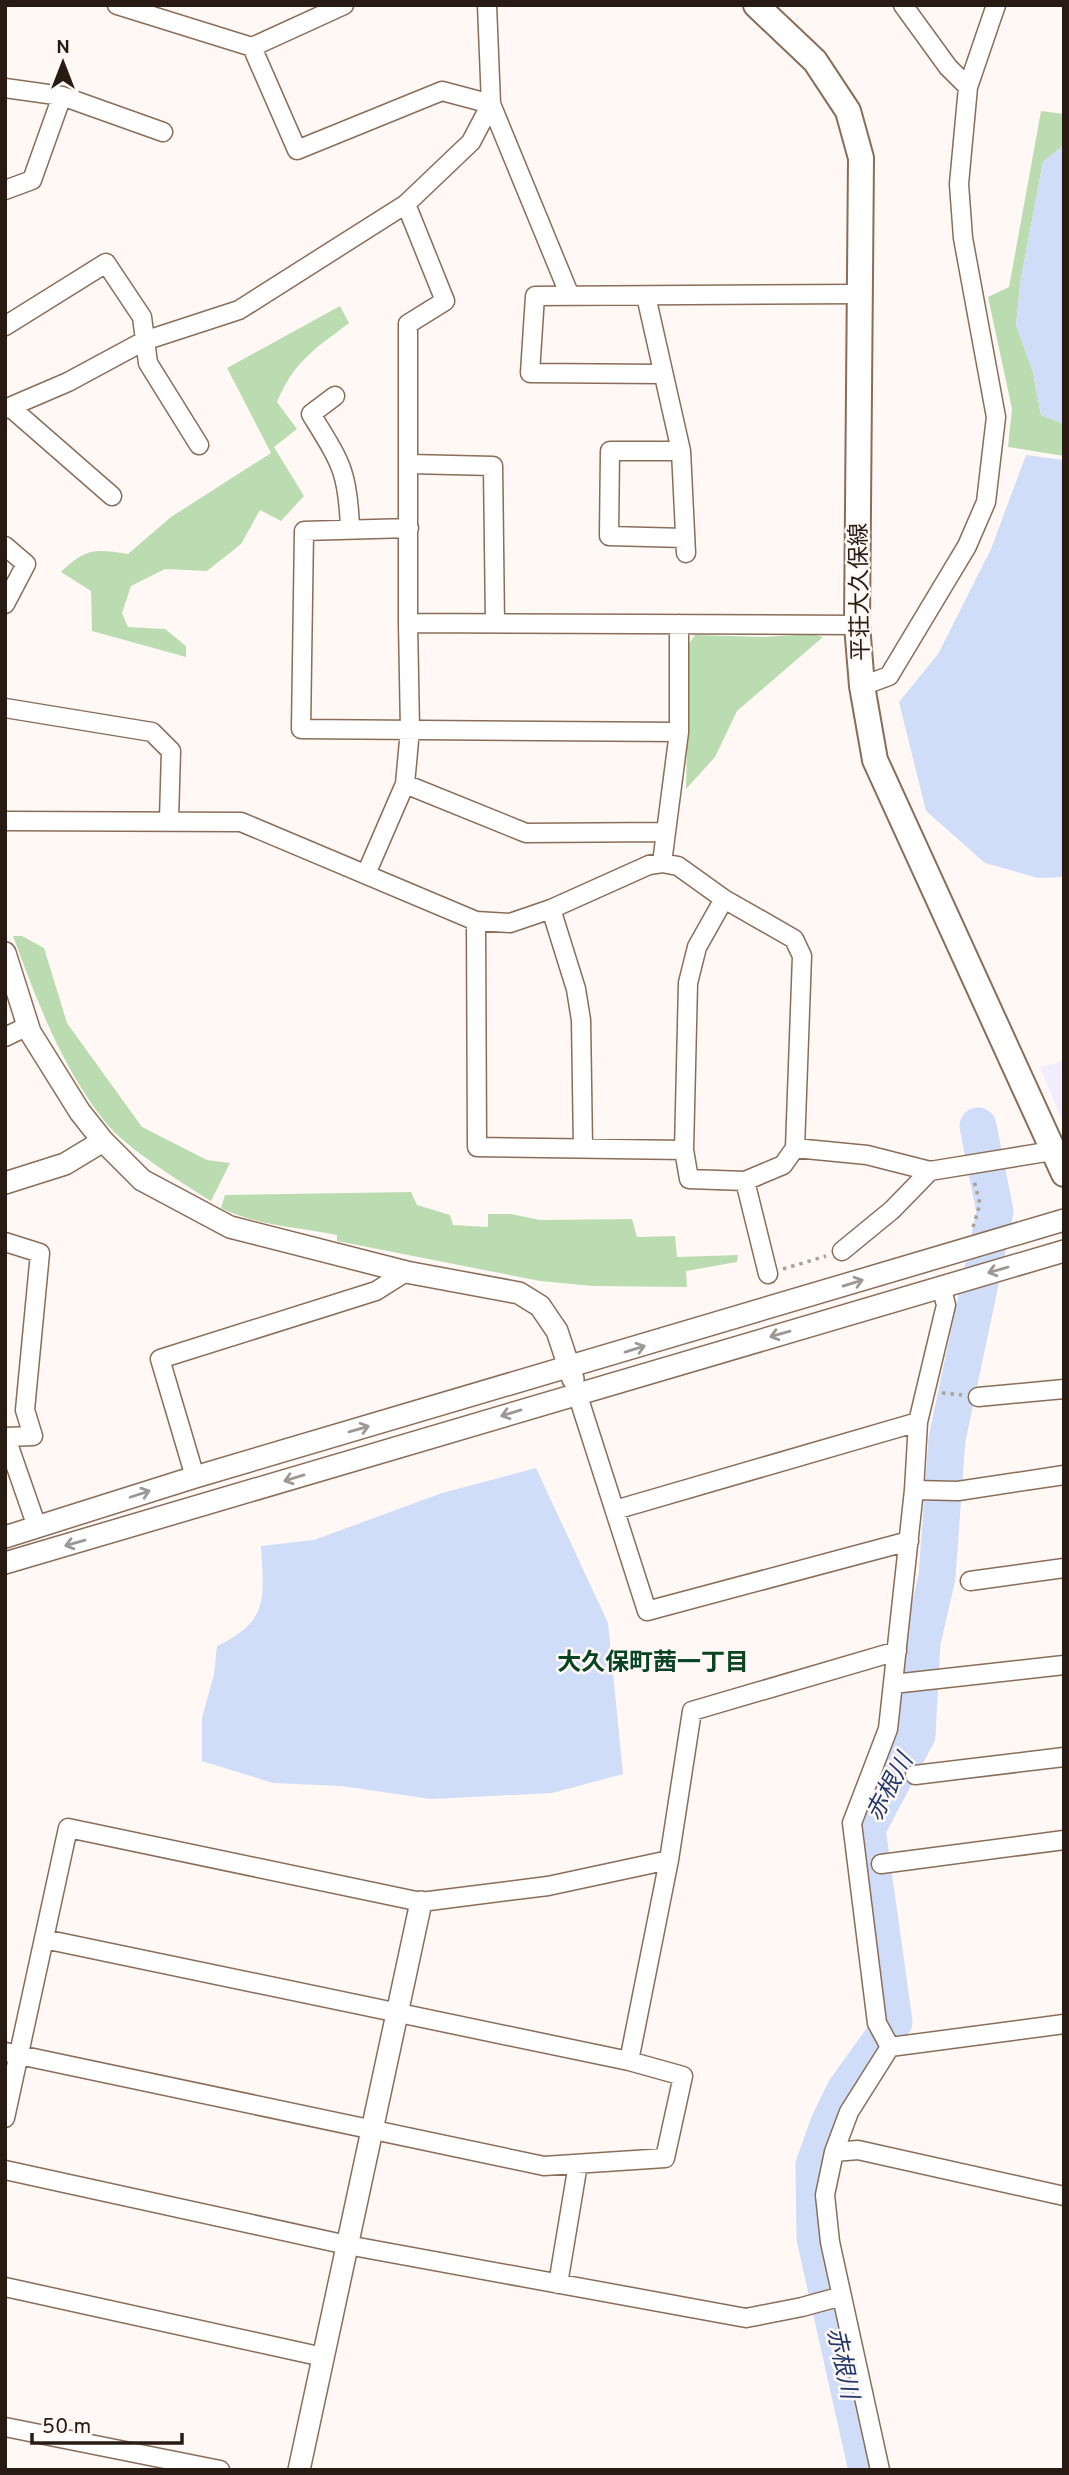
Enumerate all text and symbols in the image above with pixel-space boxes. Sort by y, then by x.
north arrow [28,28,98,98]
text: N [56,36,70,60]
street label: 平荘大久保線 [846,523,877,661]
one-way arrow [987,1264,1010,1277]
one-way arrow [841,1276,863,1289]
one-way arrow [769,1328,791,1341]
one-way arrow [623,1341,645,1354]
one-way arrow [501,1407,523,1420]
one-way arrow [347,1422,369,1435]
one-way arrow [283,1473,305,1486]
one-way arrow [129,1487,151,1499]
one-way arrow [65,1537,87,1550]
district label: 大久保町茜一丁目 [557,1649,749,1679]
water label: 赤根川 [861,1746,922,1827]
water label: 赤根川 [819,2325,864,2405]
scale bar [32,2402,182,2446]
text: 50 m [42,2414,91,2441]

